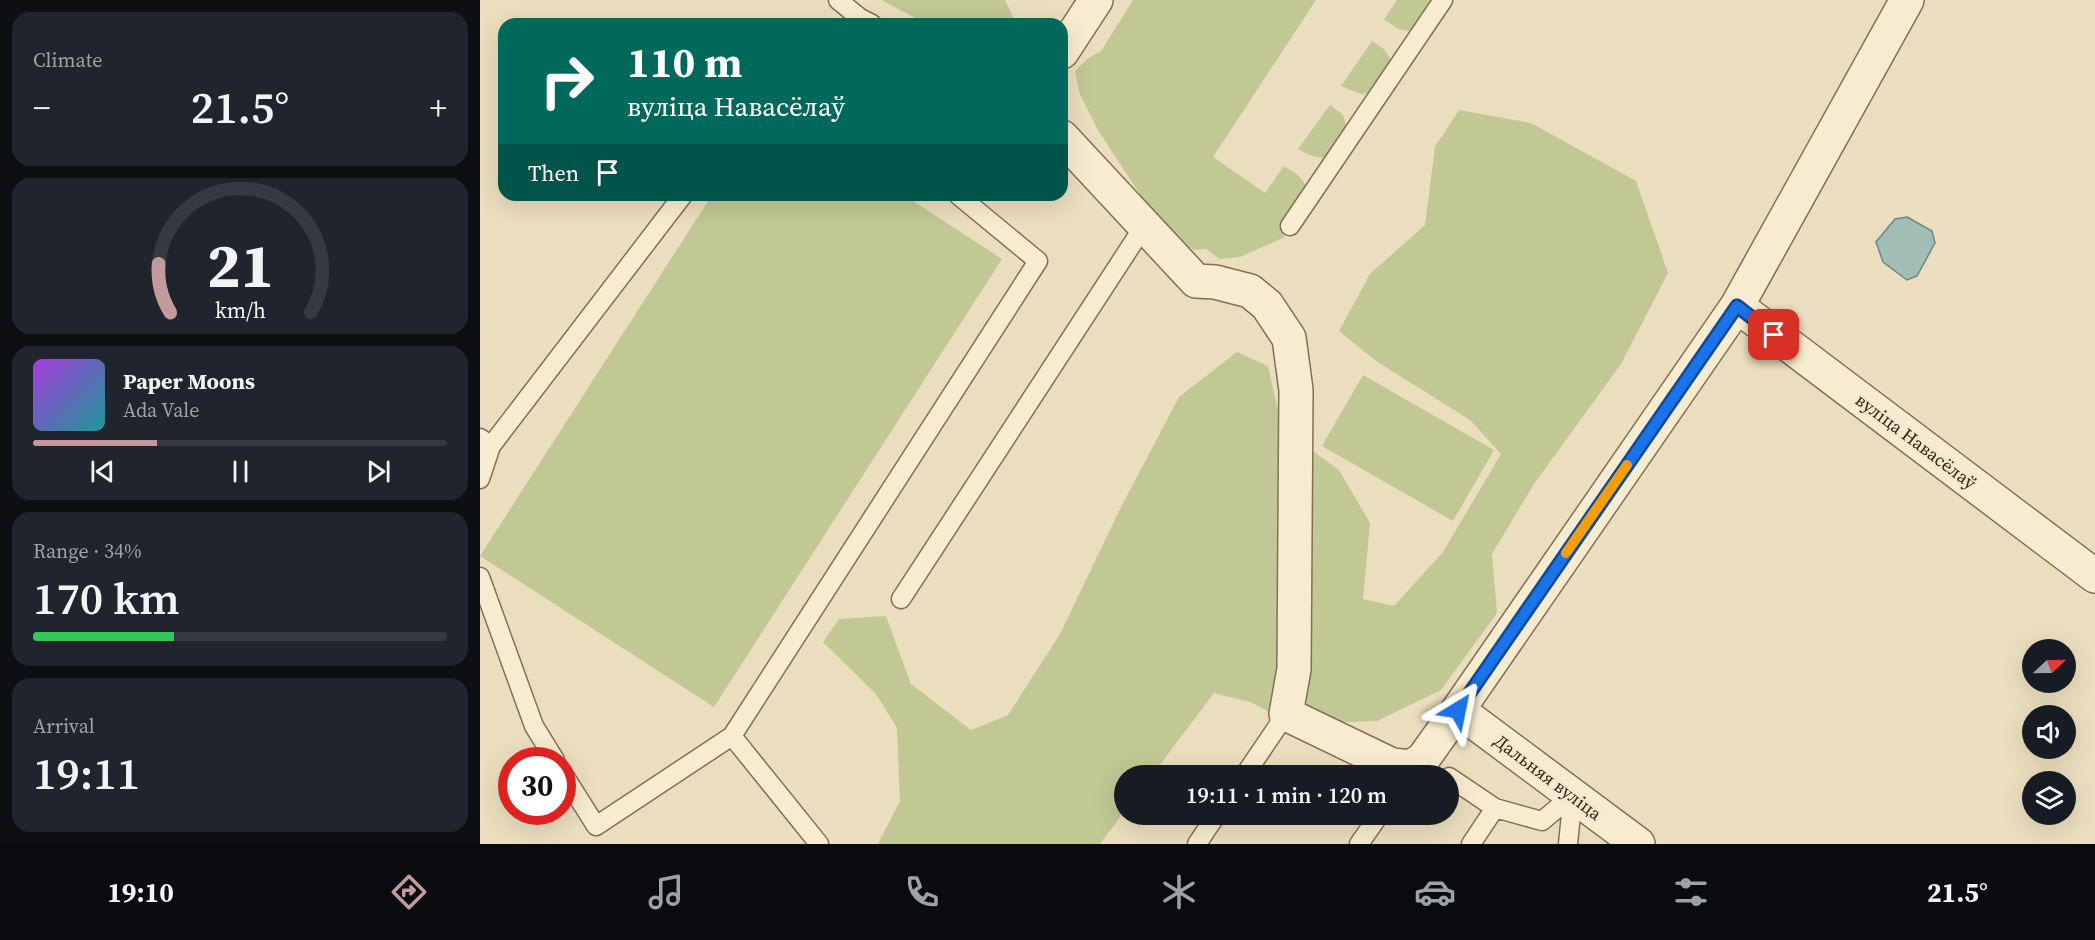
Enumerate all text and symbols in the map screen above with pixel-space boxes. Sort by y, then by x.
text: 110 m [627,33,742,91]
icon: right [528,42,606,120]
text: Climate [33,46,102,74]
text: 21.5° [191,76,289,138]
text: − [33,85,51,130]
text: + [430,85,447,130]
text: вуліца Навасёлаў [627,88,845,125]
icon: arrive [591,156,624,189]
text: Then [528,158,579,188]
text: 21 [206,222,274,308]
text: km/h [214,296,266,325]
pin [1748,309,1799,360]
icon: arrive [1757,318,1790,351]
text: Paper Moons [123,366,255,396]
street label: вуліца Навасёлаў [1850,387,1982,495]
text: Ada Vale [123,396,199,424]
icon: previous [86,455,119,488]
icon: pause [224,455,257,488]
icon: next [362,455,395,488]
text: Range · 34% [33,537,142,565]
text: 170 km [33,567,180,629]
north arrow [2022,639,2076,693]
map controls [2022,639,2076,825]
position arrow [1426,678,1490,742]
button: sound [2022,705,2076,759]
text: Arrival [33,712,95,740]
street label: Дальняя вуліца [1489,728,1608,826]
text: 19:11 [33,742,140,804]
speed limit sign: 30 [498,747,576,825]
button: layers [2022,771,2076,825]
text: 19:11 · 1 min · 120 m [1186,780,1387,810]
icon: directions [388,871,430,913]
icon: music [645,871,687,913]
icon: phone [901,871,943,913]
icon: climate [1158,871,1200,913]
icon: car [1414,871,1456,913]
icon: filters [1670,871,1712,913]
text: 19:10 [107,874,174,911]
text: 21.5° [1927,874,1988,911]

